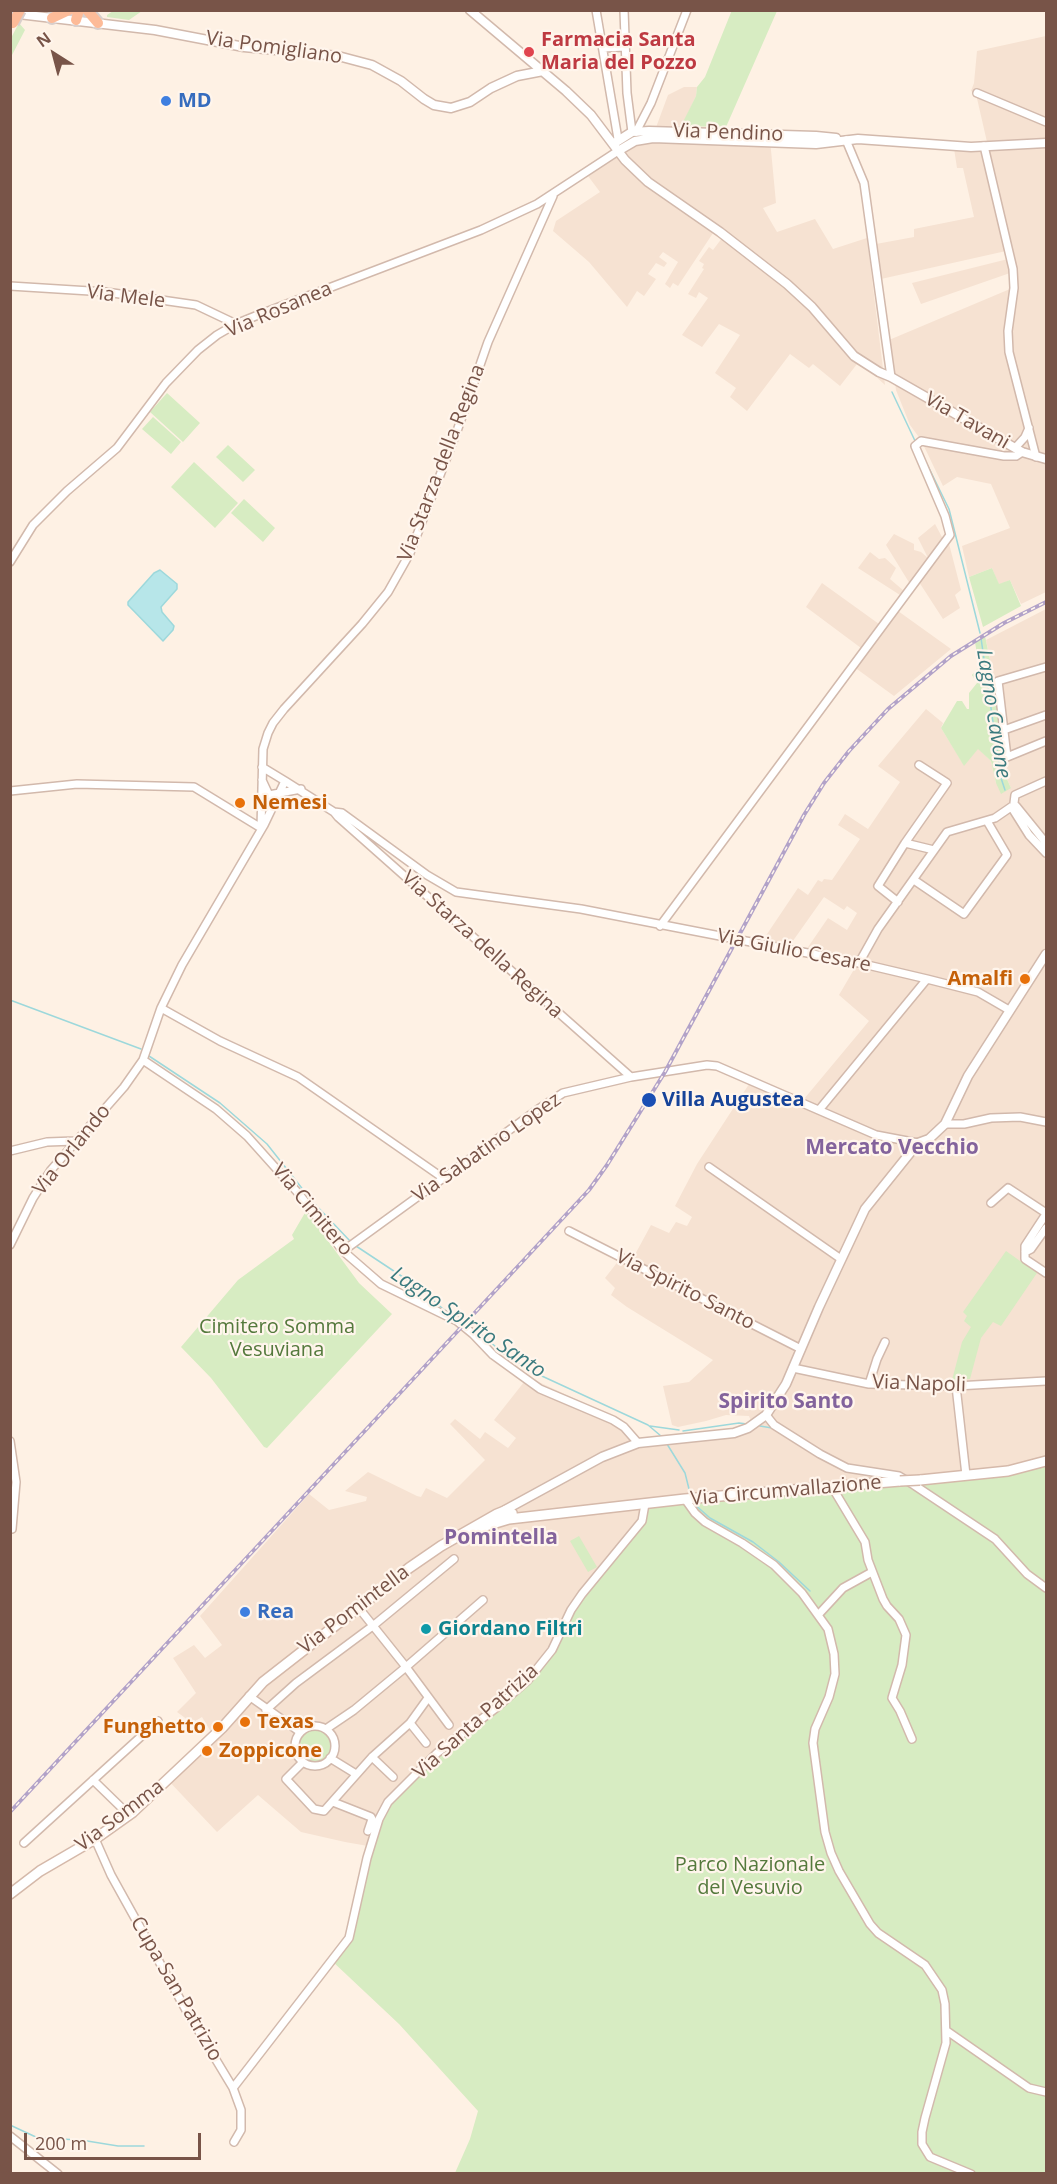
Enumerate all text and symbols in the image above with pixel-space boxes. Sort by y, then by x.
north arrow [24,24,84,84]
text: N [32,27,55,52]
street label: Via Pomigliano [204,27,344,69]
place label: Farmacia Santa Maria del Pozzo [541,28,697,75]
marker: Farmacia Santa Maria del Pozzo [522,45,536,59]
place label: MD [178,89,212,113]
marker: MD [159,94,173,108]
street label: Via Pendino [672,119,784,147]
street label: Via Rosanea [222,277,336,343]
street label: Via Mele [85,280,167,314]
street label: Via Starza della Regina [393,361,491,565]
street label: Via Tavani [920,387,1014,455]
water label: Lagno Cavone [970,648,1016,780]
place label: Nemesi [252,791,328,815]
marker: Nemesi [233,796,247,810]
street label: Via Starza della Regina [396,866,568,1024]
street label: Via Giulio Cesare [715,924,873,978]
place label: Amalfi [948,967,1013,991]
marker: Amalfi [1018,972,1032,986]
street label: Via Sabatino Lopez [408,1088,566,1208]
place label: Villa Augustea [662,1088,804,1112]
marker: Villa Augustea [640,1091,658,1109]
street label: Via Orlando [28,1100,116,1200]
district label: Mercato Vecchio [805,1135,979,1161]
street label: Via Cimitero [266,1159,358,1261]
street label: Via Spirito Santo [612,1245,758,1335]
water label: Lagno Spirito Santo [386,1262,550,1384]
park label: Cimitero Somma Vesuviana [199,1315,355,1362]
street label: Via Napoli [872,1370,966,1398]
district label: Spirito Santo [719,1389,853,1415]
street label: Via Circumvallazione [689,1471,883,1511]
district label: Pomintella [444,1525,558,1551]
street label: Via Pomintella [294,1560,414,1660]
place label: Rea [257,1600,294,1624]
marker: Rea [238,1605,252,1619]
place label: Giordano Filtri [438,1617,583,1641]
marker: Giordano Filtri [419,1622,433,1636]
street label: Via Santa Patrizia [408,1660,544,1784]
place label: Texas [257,1710,314,1734]
place label: Funghetto [103,1715,206,1739]
marker: Texas [238,1715,252,1729]
marker: Funghetto [211,1720,225,1734]
place label: Zoppicone [219,1739,322,1763]
marker: Zoppicone [200,1744,214,1758]
street label: Via Somma [71,1775,169,1857]
park label: Parco Nazionale del Vesuvio [675,1853,825,1900]
street label: Cupa San Patrizio [125,1912,227,2066]
scale bar [27,2121,204,2159]
text: 200 m [35,2131,87,2155]

